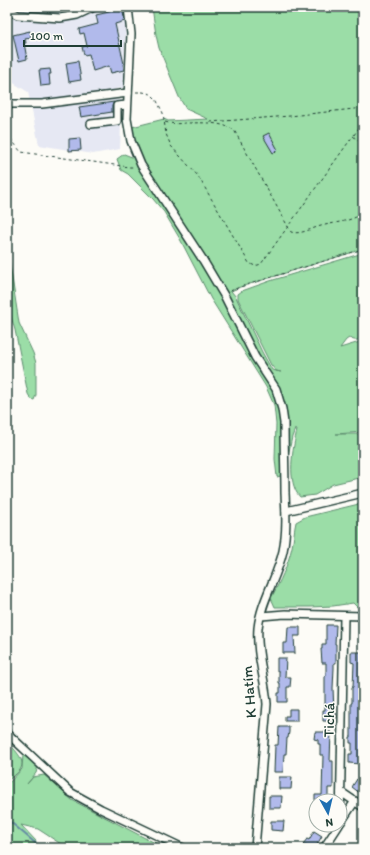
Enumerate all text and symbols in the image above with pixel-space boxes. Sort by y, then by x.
scale bar [24,22,121,48]
text: 100 m [30,29,63,43]
street label: K Hatím [238,665,260,719]
street label: Tichá [320,702,338,738]
north arrow [308,793,348,833]
text: N [325,815,334,829]

